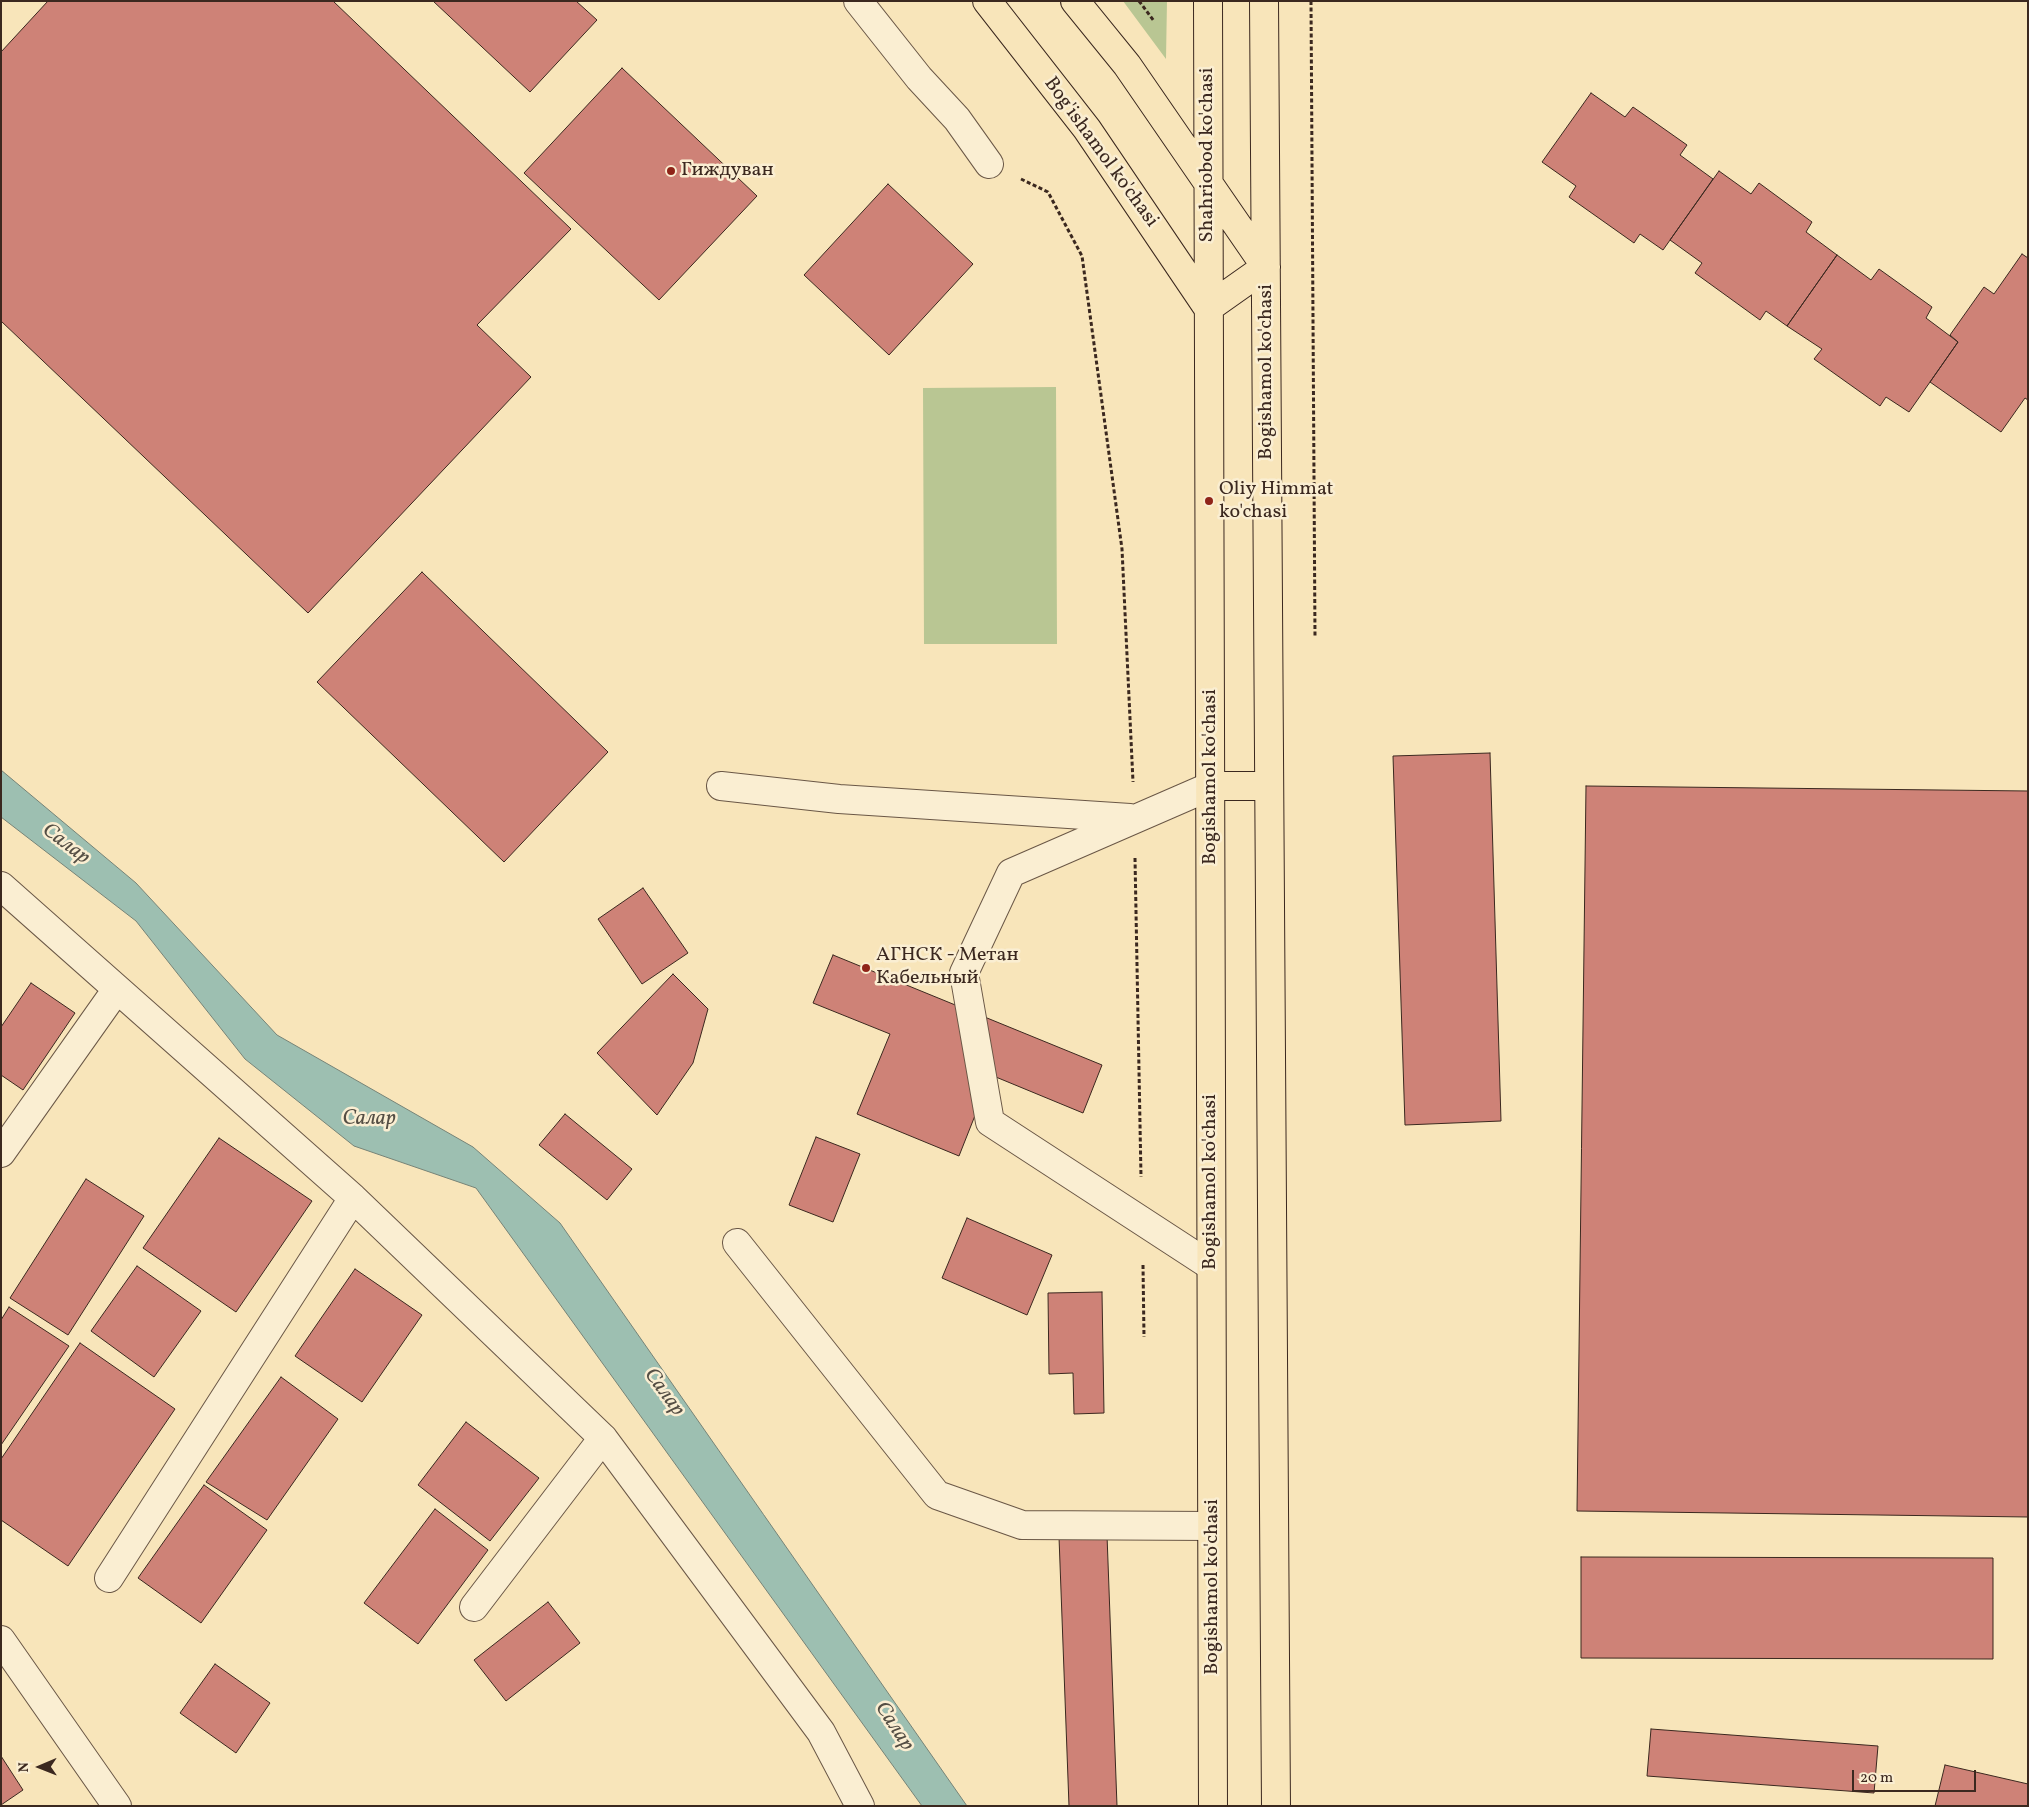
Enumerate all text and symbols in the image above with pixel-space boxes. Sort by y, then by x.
street label: Shahriobod ko'chasi [1196,68,1220,242]
street label: Bog'ishamol ko'chasi [1037,73,1163,233]
place label: Гиждуван [681,159,774,183]
marker: Гиждуван [665,165,677,177]
street label: Bogishamol ko'chasi [1255,284,1279,460]
place label: Oliy Himmat ko'chasi [1219,478,1334,525]
marker: Oliy Himmat ko'chasi [1203,495,1215,507]
street label: Bogishamol ko'chasi [1199,689,1223,865]
water label: Салар [36,819,94,871]
place label: АГНСК - Метан Кабельный [876,944,1019,991]
marker: АГНСК - Метан Кабельный [860,962,872,974]
street label: Bogishamol ko'chasi [1199,1094,1223,1270]
water label: Салар [342,1107,396,1133]
water label: Салар [637,1364,689,1422]
street label: Bogishamol ko'chasi [1201,1499,1225,1675]
water label: Салар [868,1698,918,1756]
north arrow [15,1742,65,1792]
scale bar [1854,1760,1978,1792]
text: N [15,1762,34,1773]
text: 20 m [1860,1768,1893,1789]

